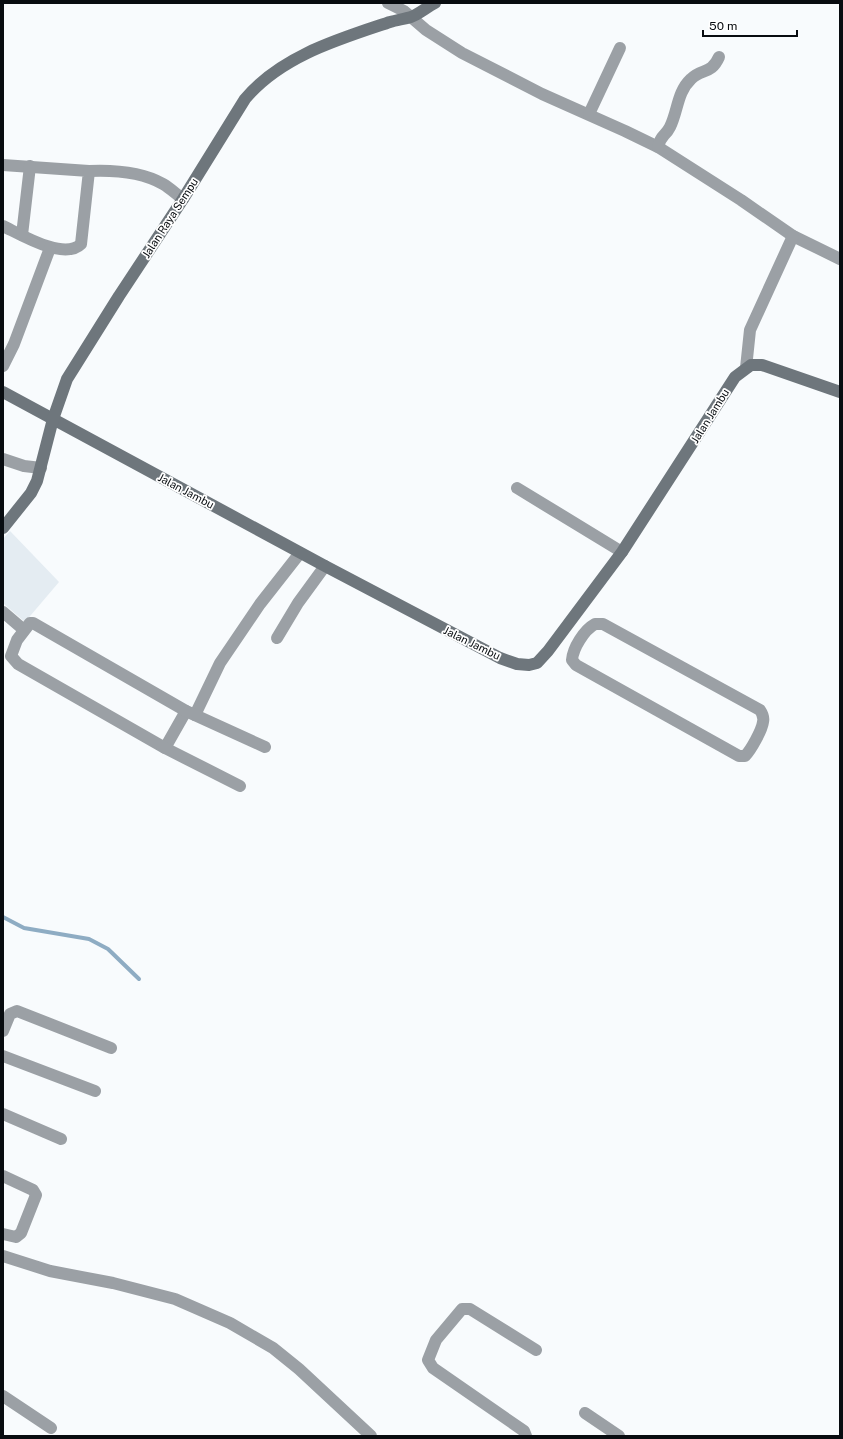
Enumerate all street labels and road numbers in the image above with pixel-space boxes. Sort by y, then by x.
street label: Jalan Raya Sempu [140,176,200,260]
street label: Jalan Jambu [689,387,731,445]
street label: Jalan Jambu [156,471,216,511]
street label: Jalan Jambu [442,624,502,662]

